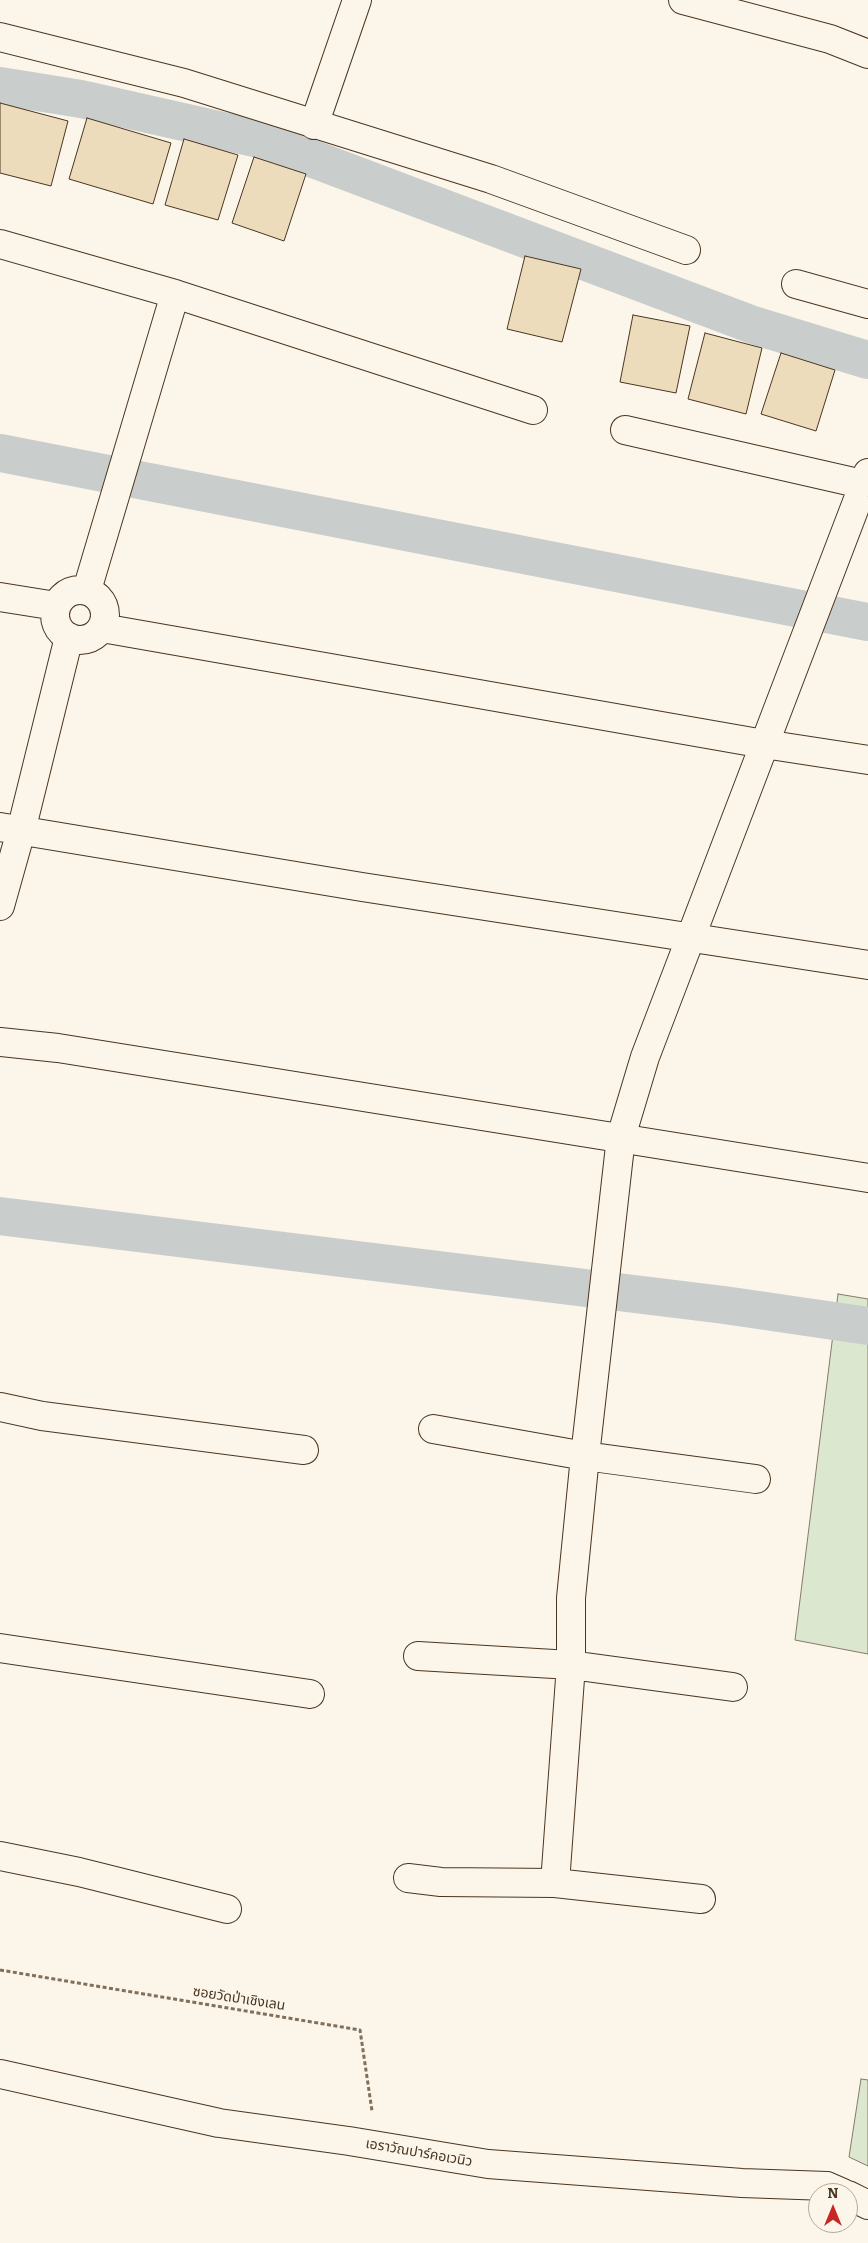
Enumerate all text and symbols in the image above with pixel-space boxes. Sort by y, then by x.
street label: ซอยวัดป่าเชิงเลน [191,1983,287,2015]
street label: เอราวัณปาร์คอเวนิว [364,2135,474,2171]
north arrow [808,2183,858,2233]
text: N [828,2185,838,2202]

